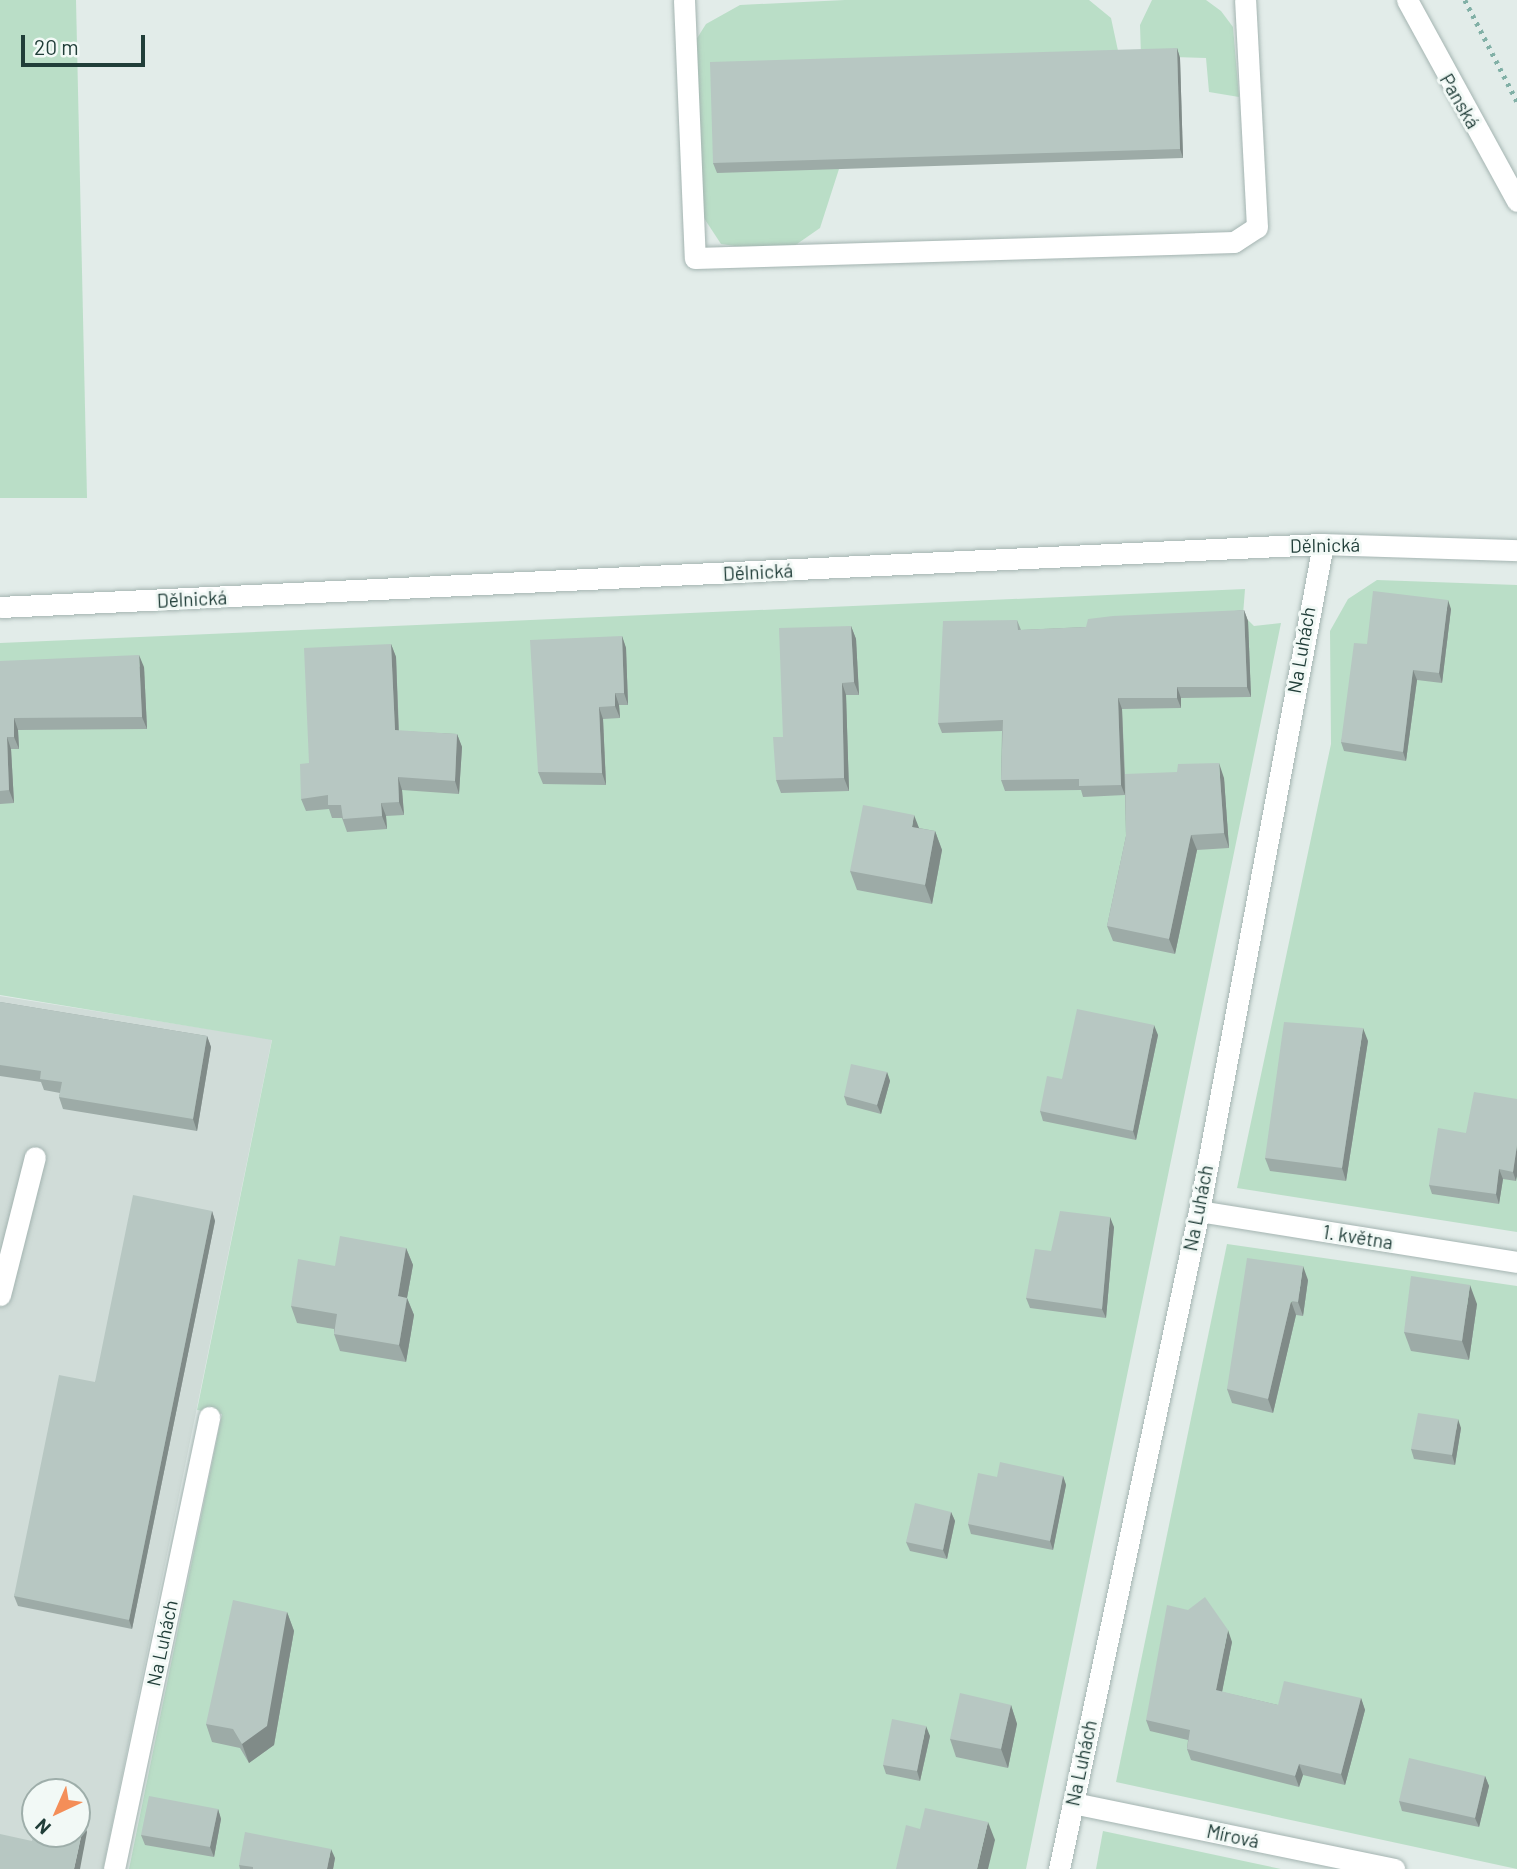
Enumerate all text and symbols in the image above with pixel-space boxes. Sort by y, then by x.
scale bar [24,21,149,65]
text: 20 m [34,34,79,59]
street label: Panská [1435,70,1485,132]
street label: Dělnická [1290,533,1360,557]
street label: Dělnická [722,559,794,585]
street label: Dělnická [156,586,228,612]
street label: Na Luhách [1282,605,1320,695]
street label: Na Luhách [1178,1163,1218,1253]
street label: 1. května [1321,1220,1395,1254]
street label: Na Luhách [142,1598,182,1688]
street label: Na Luhách [1061,1718,1101,1808]
north arrow [21,1778,91,1848]
text: N [30,1814,55,1840]
street label: Mírová [1205,1819,1261,1853]

